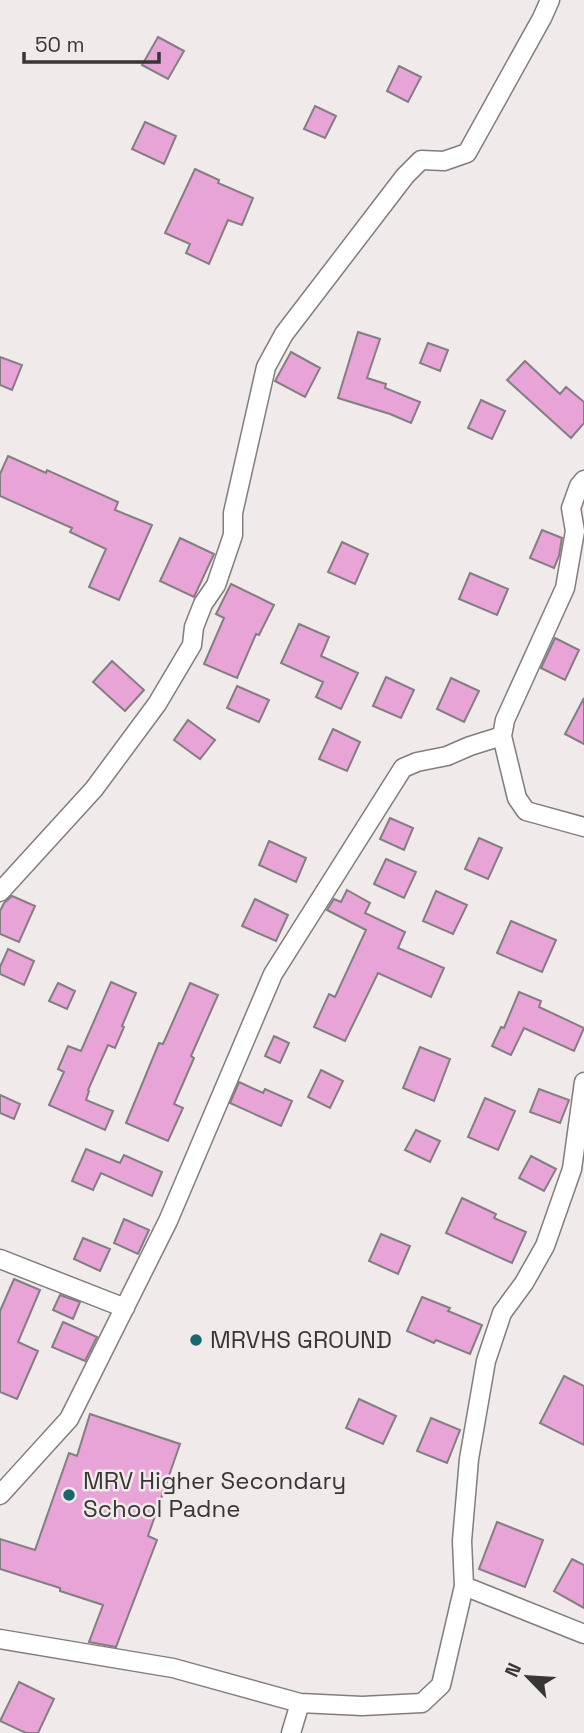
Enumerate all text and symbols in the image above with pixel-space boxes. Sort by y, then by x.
scale bar [24,21,159,65]
text: 50 m [35,31,85,58]
place label: MRVHS GROUND [210,1324,392,1355]
marker: MRVHS GROUND [188,1332,204,1348]
place label: MRV Higher Secondary School Padne [83,1465,346,1524]
marker: MRV Higher Secondary School Padne [61,1487,77,1503]
north arrow [493,1642,563,1712]
text: N [499,1659,527,1681]

